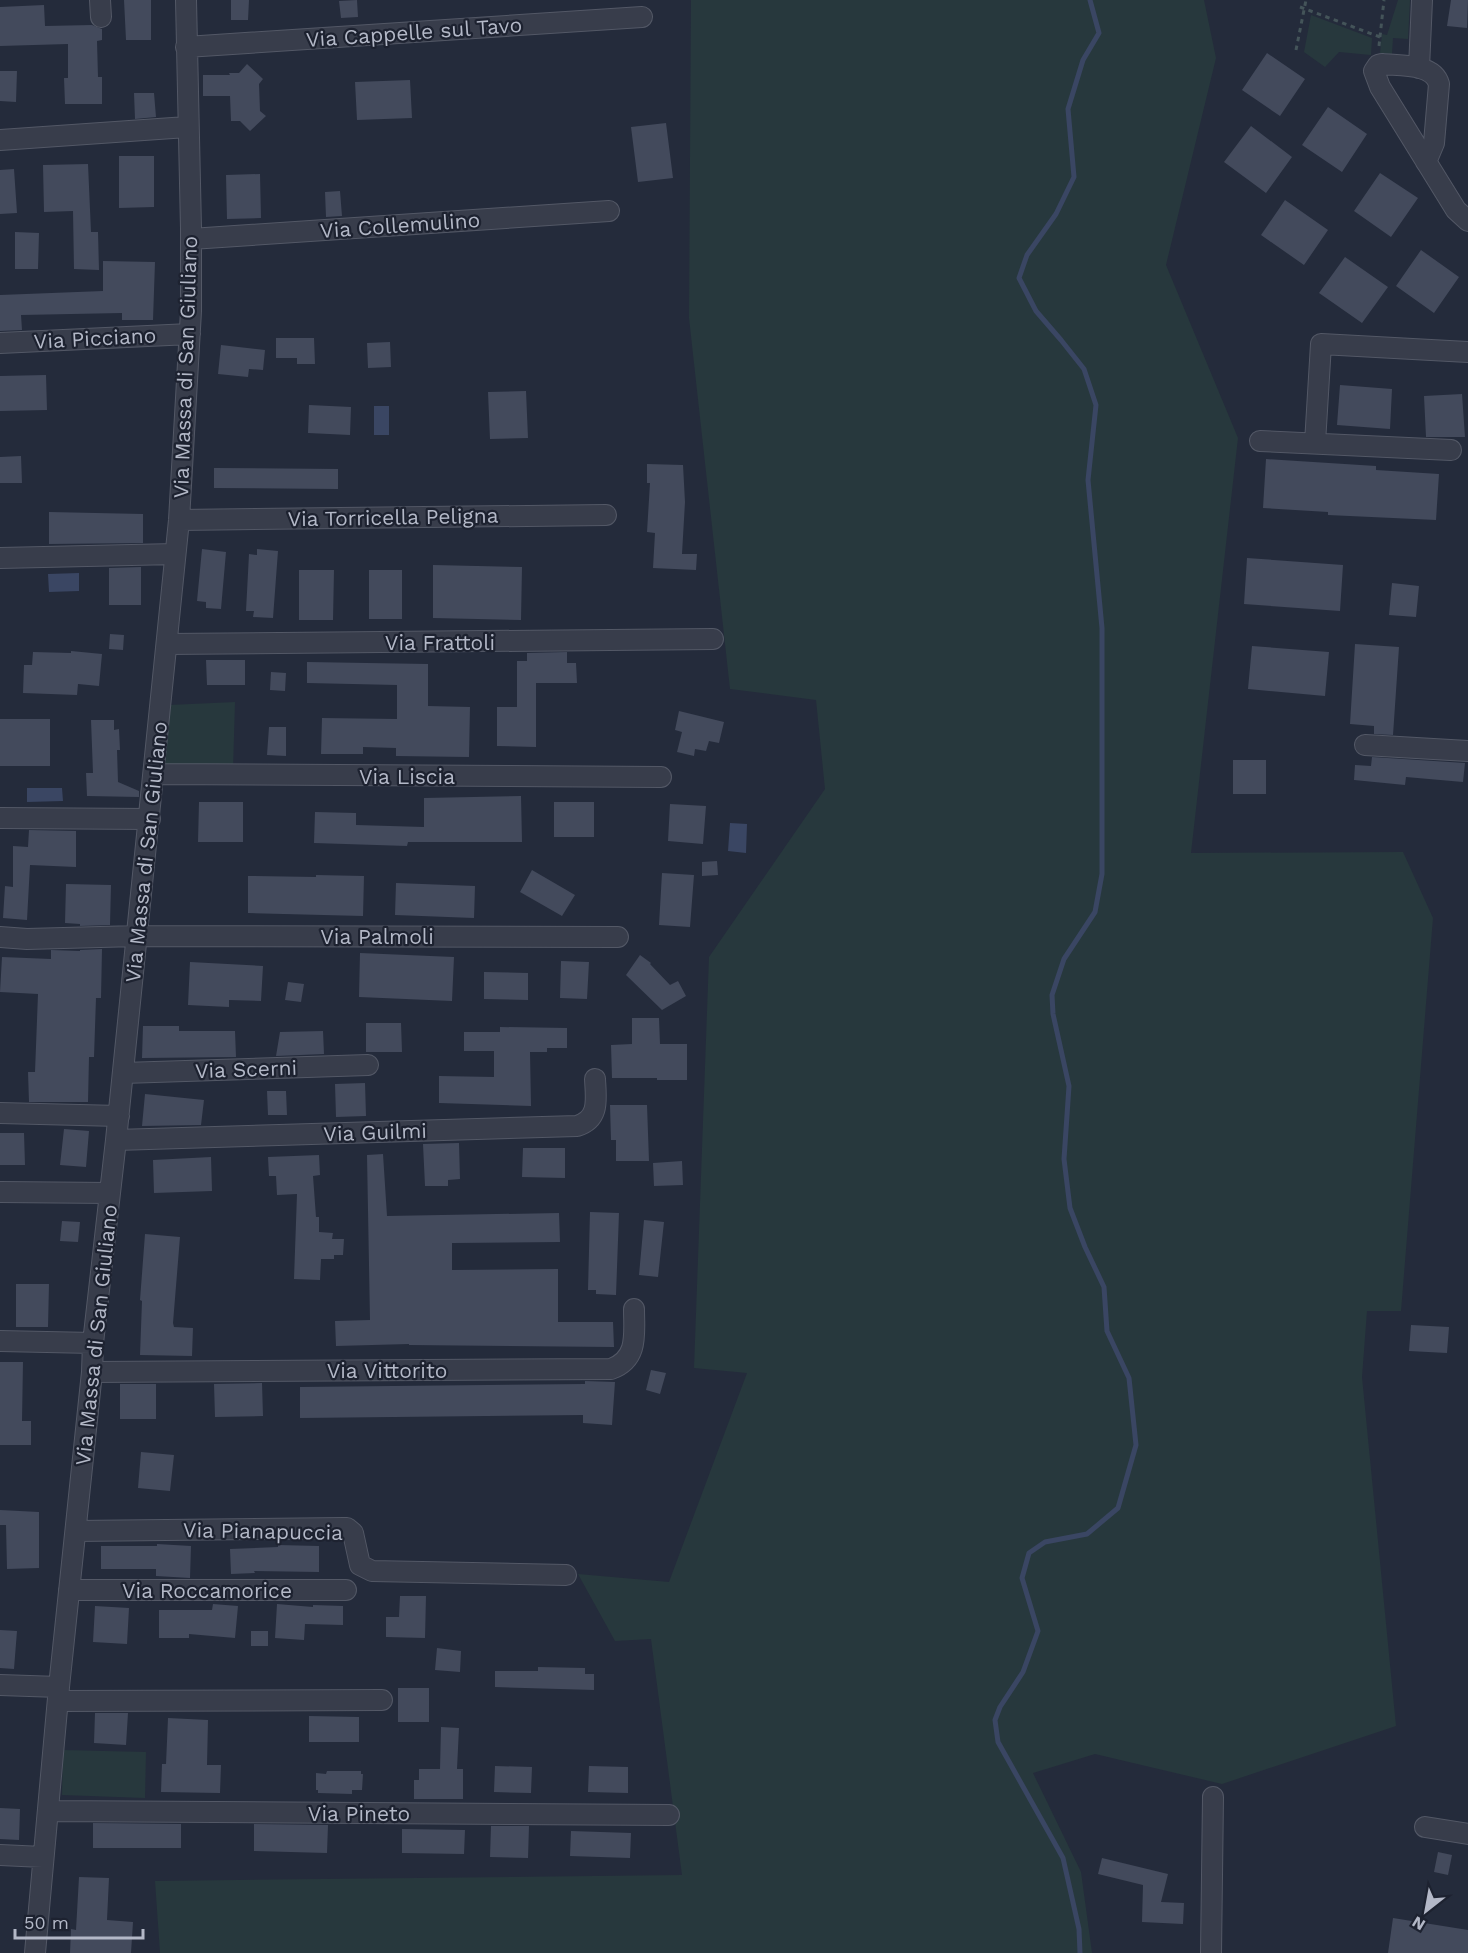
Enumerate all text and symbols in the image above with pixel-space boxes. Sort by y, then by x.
street label: Via Cappelle sul Tavo [305,12,523,52]
street label: Via Collemulino [319,207,481,243]
street label: Via Massa di San Giuliano [168,235,202,499]
street label: Via Picciano [33,322,157,354]
street label: Via Torricella Peligna [287,503,499,531]
street label: Via Frattoli [385,630,495,655]
street label: Via Massa di San Giuliano [120,720,172,984]
street label: Via Liscia [359,764,455,789]
street label: Via Palmoli [320,924,434,949]
street label: Via Scerni [194,1055,298,1083]
street label: Via Guilmi [323,1118,427,1146]
street label: Via Massa di San Giuliano [70,1203,122,1467]
street label: Via Vittorito [327,1358,447,1383]
street label: Via Pianapuccia [183,1517,343,1545]
street label: Via Roccamorice [122,1578,292,1603]
street label: Via Pineto [308,1801,410,1826]
north arrow [1396,1881,1456,1941]
scale bar [15,1902,142,1940]
text: 50 m [24,1912,69,1933]
text: N [1409,1912,1429,1935]

